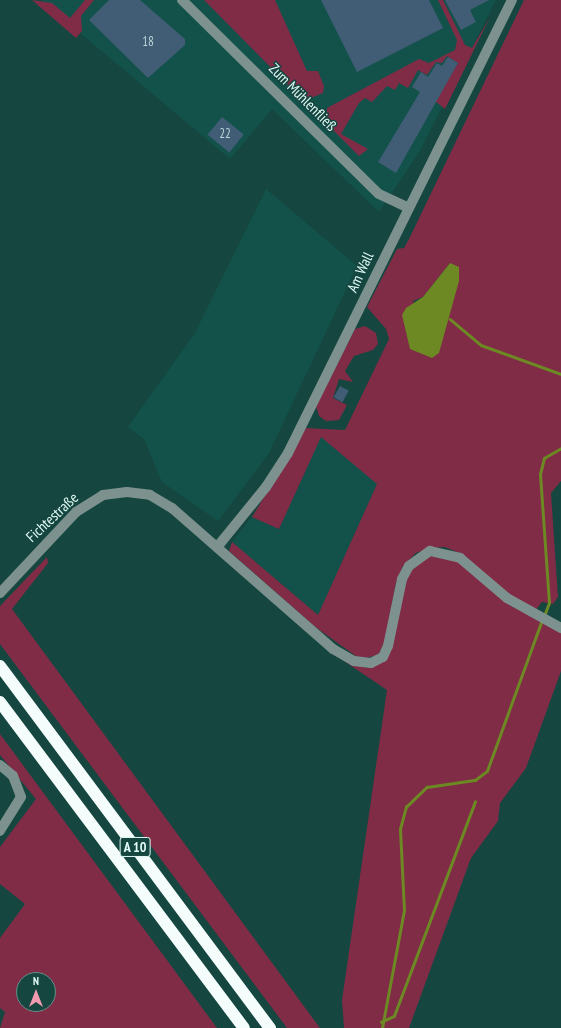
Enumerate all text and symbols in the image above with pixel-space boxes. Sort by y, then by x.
house number: 18 [142,34,154,50]
street label: Zum Mühlenfließ [265,59,341,135]
house number: 22 [219,126,231,142]
street label: Am Wall [343,249,377,295]
street label: Fichtestraße [22,488,82,546]
road number: A 10 [119,835,151,859]
north arrow [16,972,56,1012]
text: N [33,974,39,988]

